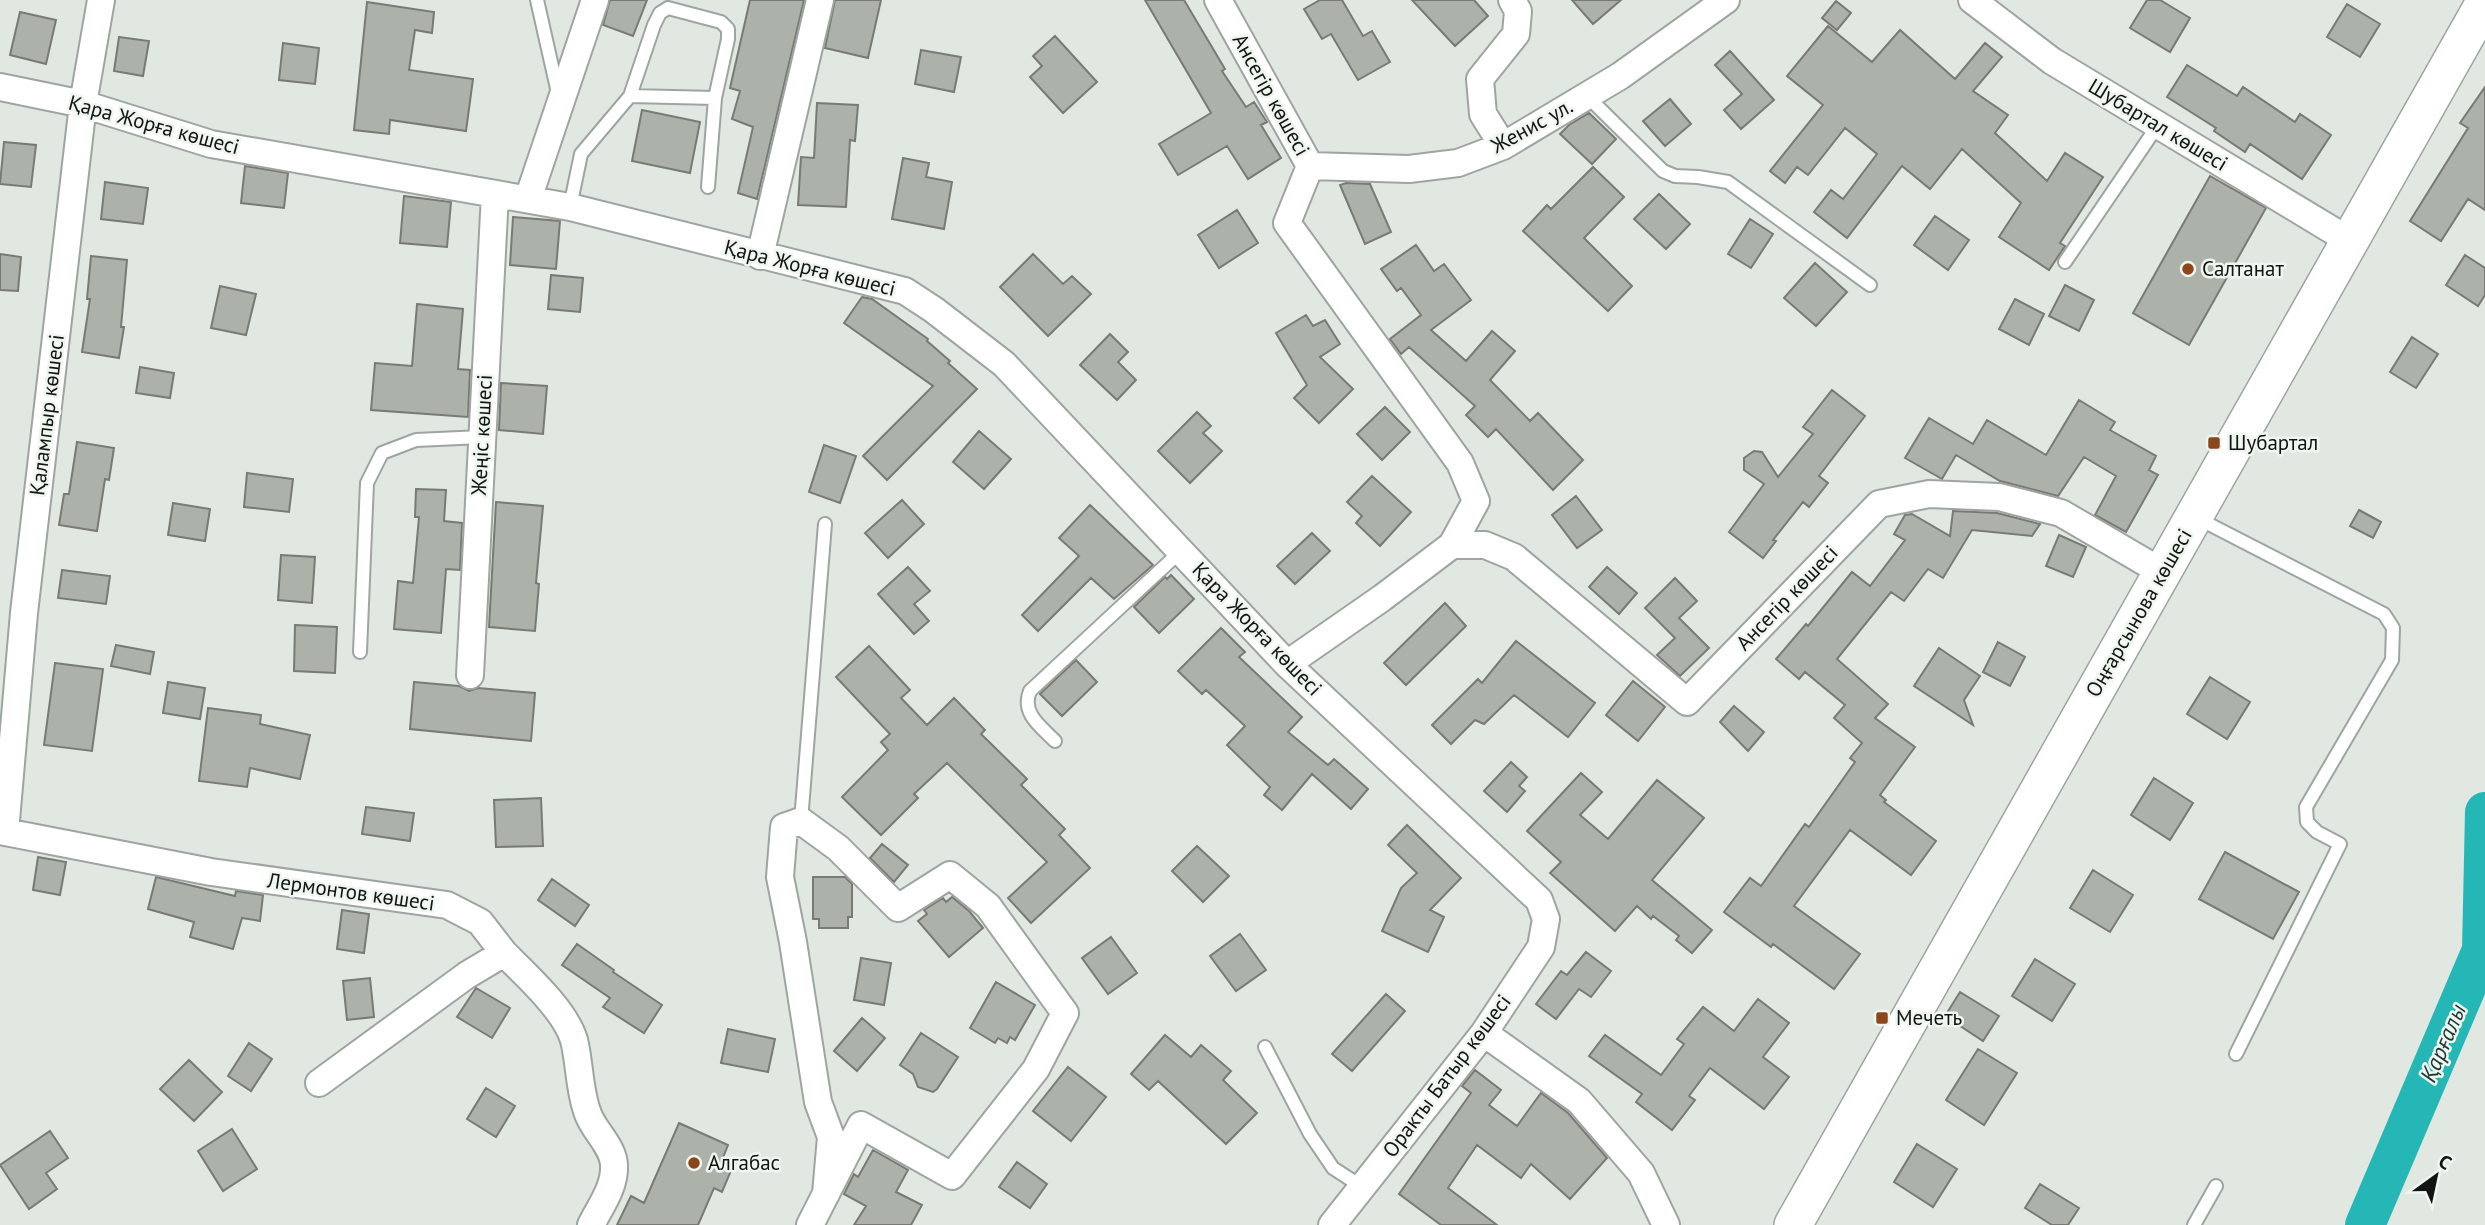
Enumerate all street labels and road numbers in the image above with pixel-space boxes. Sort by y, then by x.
street label: Ансегір көшесі [1227,29,1316,161]
street label: Шубартал көшесі [2084,72,2233,177]
street label: Қара Жорға көшесі [66,89,242,160]
street label: Женис ул. [1485,92,1577,160]
street label: Қара Жорға көшесі [722,233,899,302]
street label: Қалампыр көшесі [23,333,70,497]
street label: Жеңіс көшесі [465,374,498,497]
street label: Оңғарсынова көшесі [2079,524,2198,702]
street label: Ансегір көшесі [1730,539,1843,656]
street label: Қара Жорға көшесі [1187,556,1328,701]
street label: Лермонтов көшесі [265,866,436,917]
street label: Оракты Батыр көшесі [1376,989,1517,1163]

